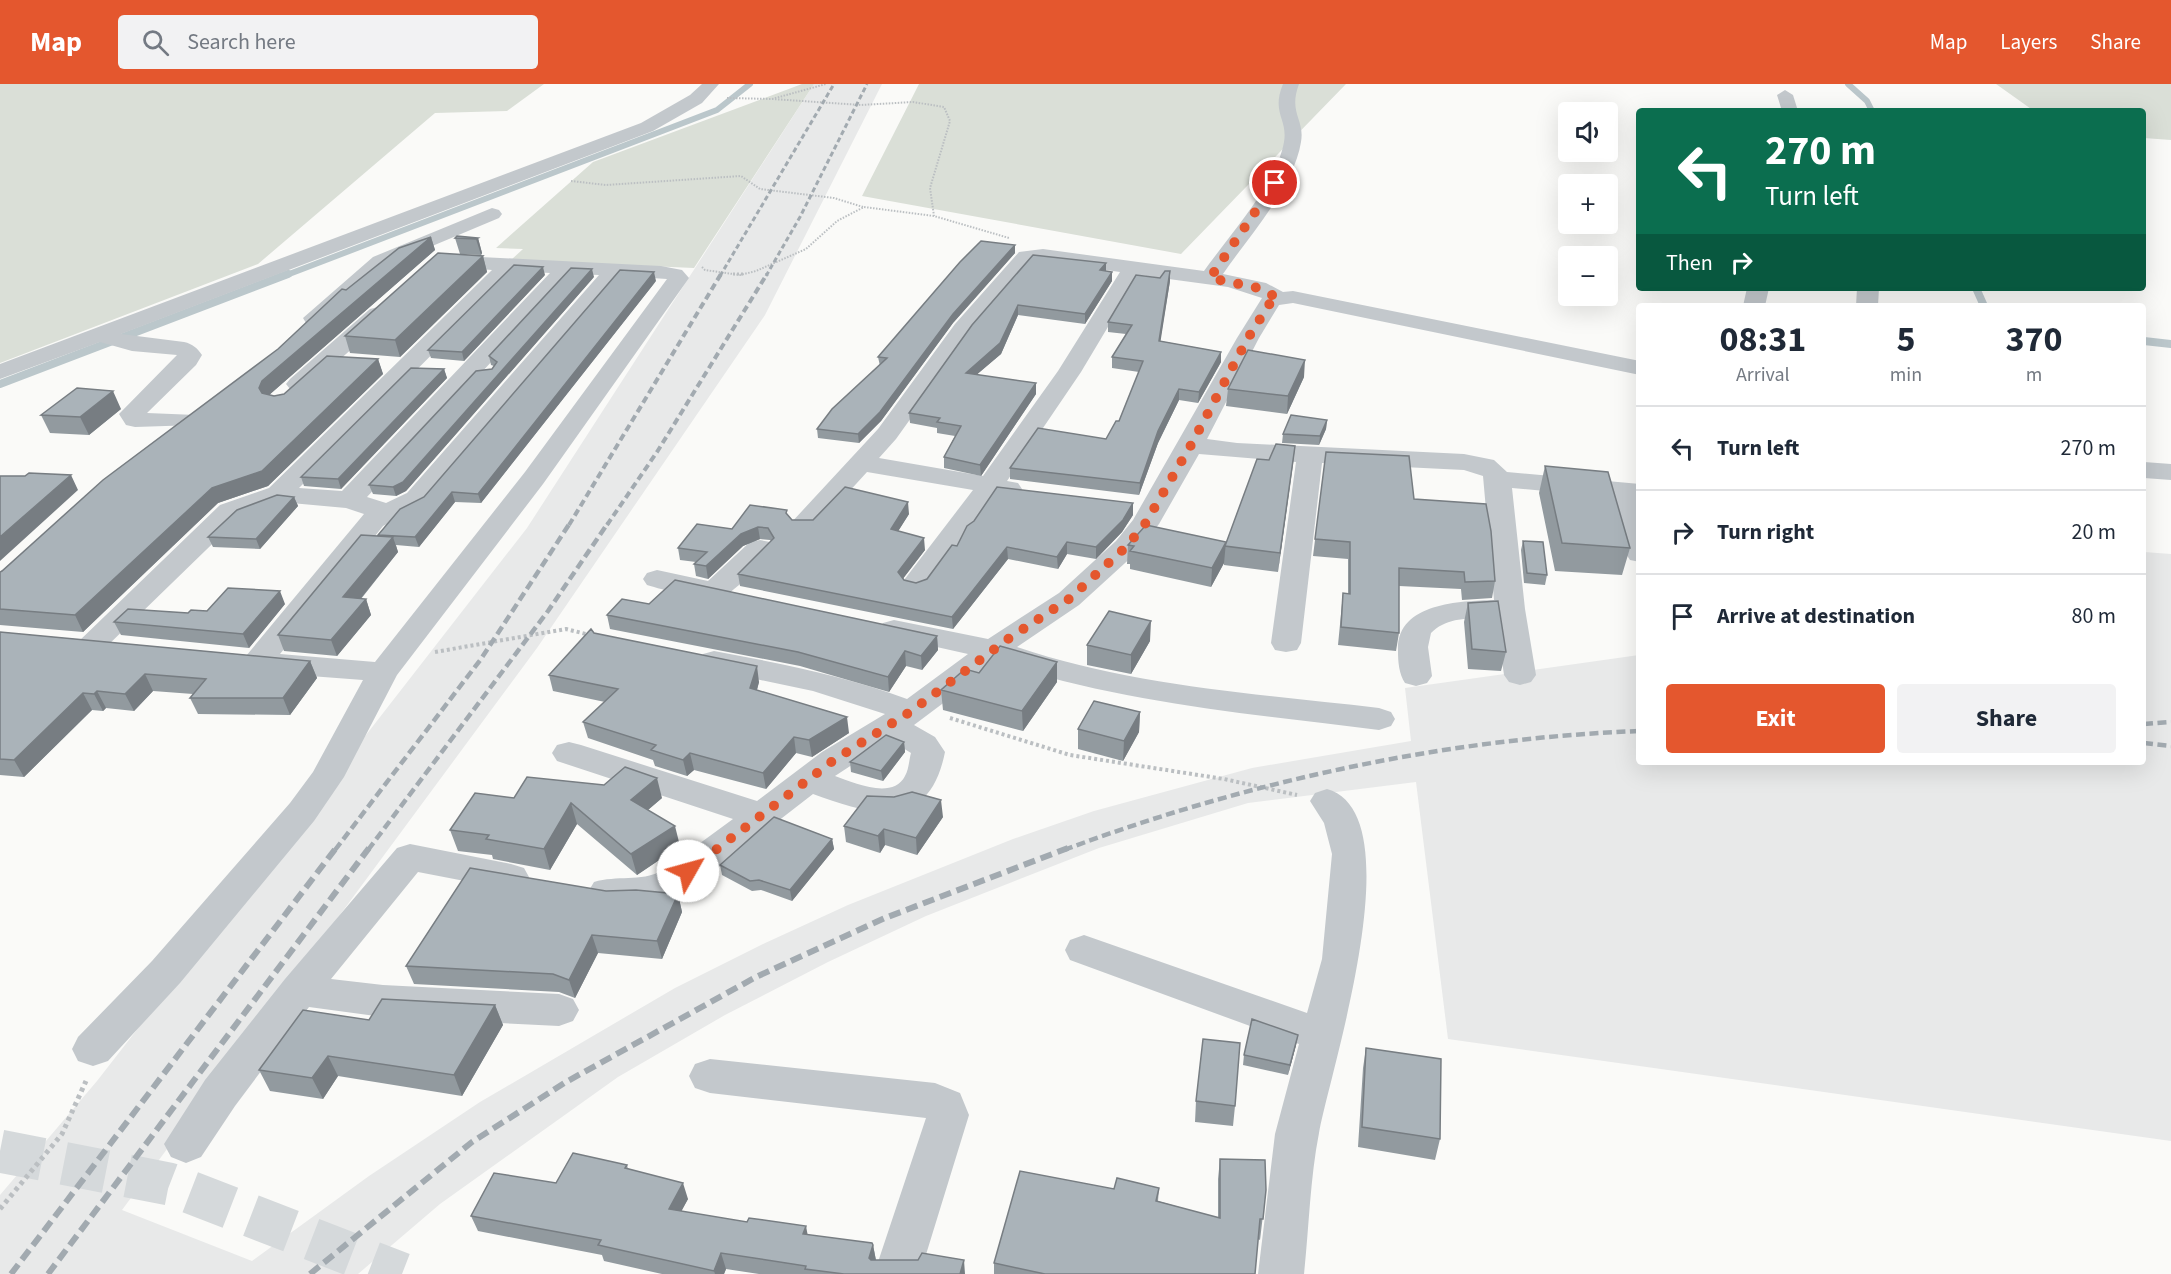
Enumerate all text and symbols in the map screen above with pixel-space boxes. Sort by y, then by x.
search box [118,15,538,69]
text: Map [30,22,82,62]
icon: search [139,26,172,59]
text: Search here [187,26,296,58]
text: Map [1930,27,1967,57]
text: Layers [2000,27,2057,57]
text: Share [2090,27,2141,57]
map controls [1558,102,1618,306]
button: sound [1558,102,1618,162]
text: 270 m [1765,121,1876,181]
icon: left [1666,132,1744,210]
pin [1249,157,1300,208]
icon: arrive [1258,166,1291,199]
button: + [1558,174,1618,234]
text: Turn left [1765,177,1859,216]
button: − [1558,246,1618,306]
icon: right [1725,246,1758,279]
text: Then [1666,247,1713,279]
text: 08:31 [1719,314,1806,365]
text: 5 [1896,314,1915,365]
text: 370 [2006,314,2063,365]
text: Arrival [1736,361,1790,389]
text: min [1890,361,1922,389]
text: m [2026,361,2042,389]
icon: left [1666,432,1699,465]
text: Turn left [1717,432,1799,464]
text: 270 m [2061,432,2116,464]
icon: right [1666,516,1699,549]
text: Turn right [1717,516,1814,548]
text: 20 m [2071,516,2116,548]
icon: arrive [1666,600,1699,633]
text: Arrive at destination [1717,600,1915,632]
text: 80 m [2071,600,2116,632]
button: Exit [1666,684,1885,753]
button: Share [1897,684,2116,753]
position arrow [656,839,720,903]

